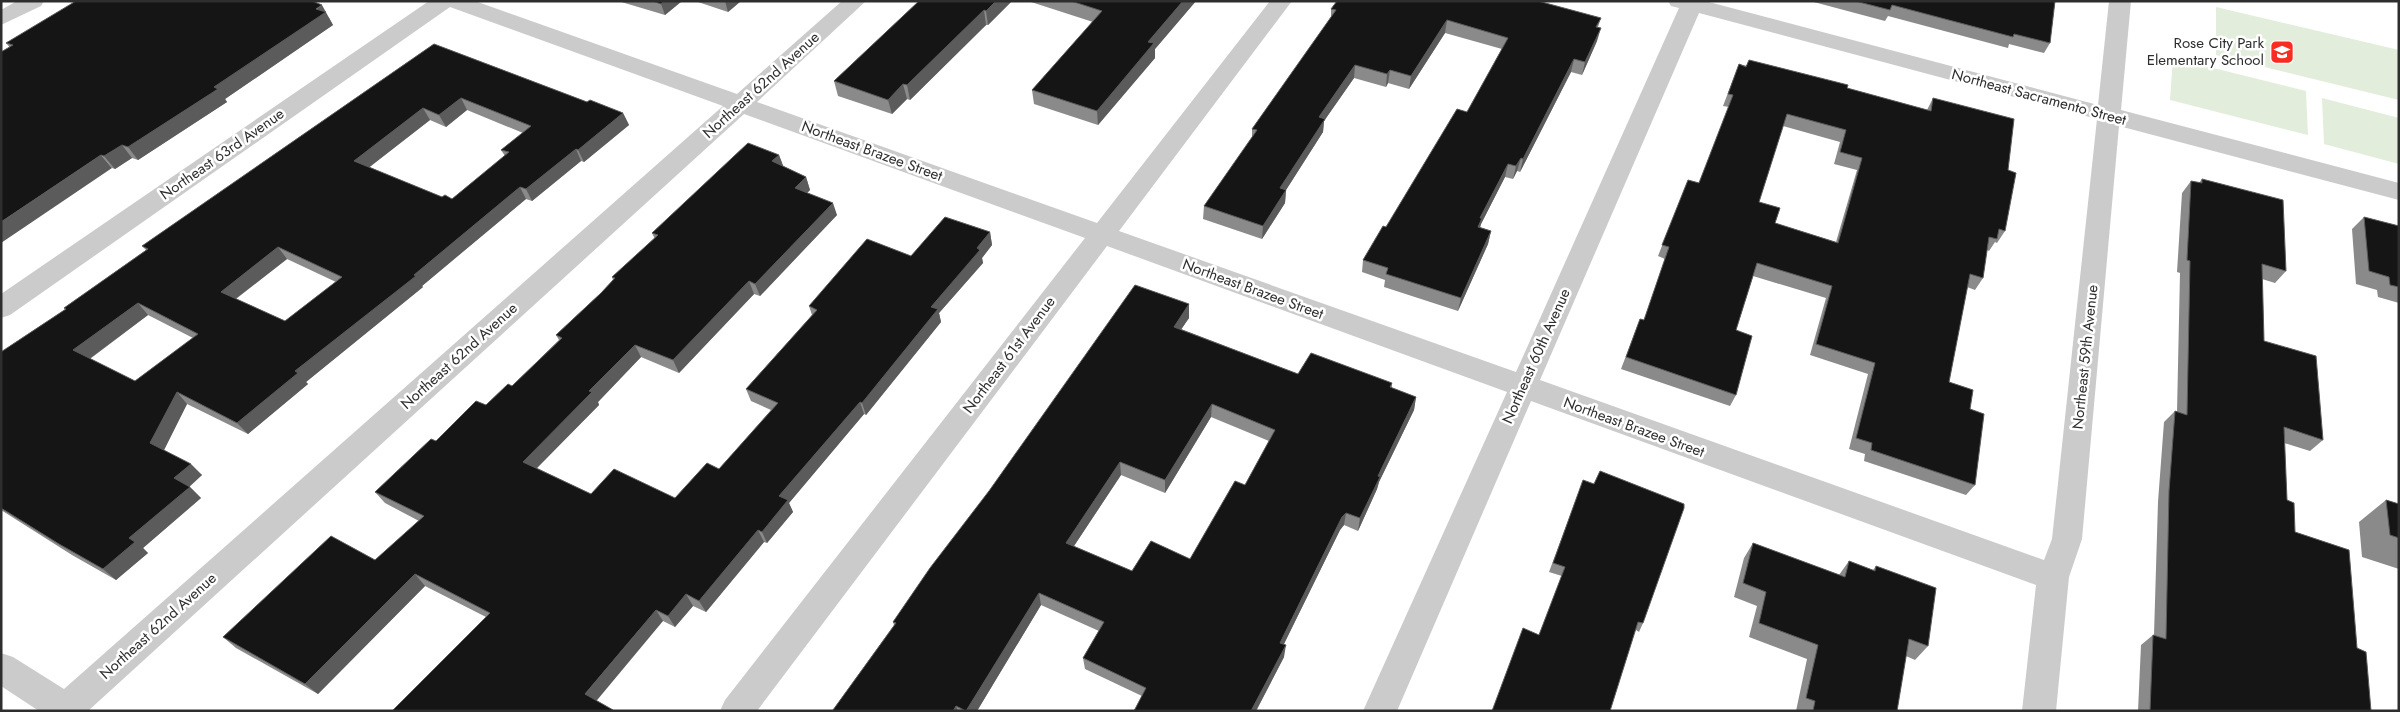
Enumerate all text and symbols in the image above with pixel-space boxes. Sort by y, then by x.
street label: Northeast 62nd Avenue [698,26,824,143]
place label: Rose City Park Elementary School [2147,32,2264,71]
school or university icon: Rose City Park Elementary School [2269,39,2295,65]
street label: Northeast Sacramento Street [1949,63,2129,131]
street label: Northeast 63rd Avenue [155,103,289,205]
street label: Northeast Brazee Street [798,115,946,187]
street label: Northeast Brazee Street [1179,253,1327,325]
street label: Northeast 59th Avenue [2066,283,2104,430]
street label: Northeast 60th Avenue [1496,285,1576,427]
street label: Northeast 61st Avenue [958,292,1061,418]
street label: Northeast 62nd Avenue [396,297,522,414]
street label: Northeast Brazee Street [1560,391,1708,463]
street label: Northeast 62nd Avenue [95,567,221,684]

